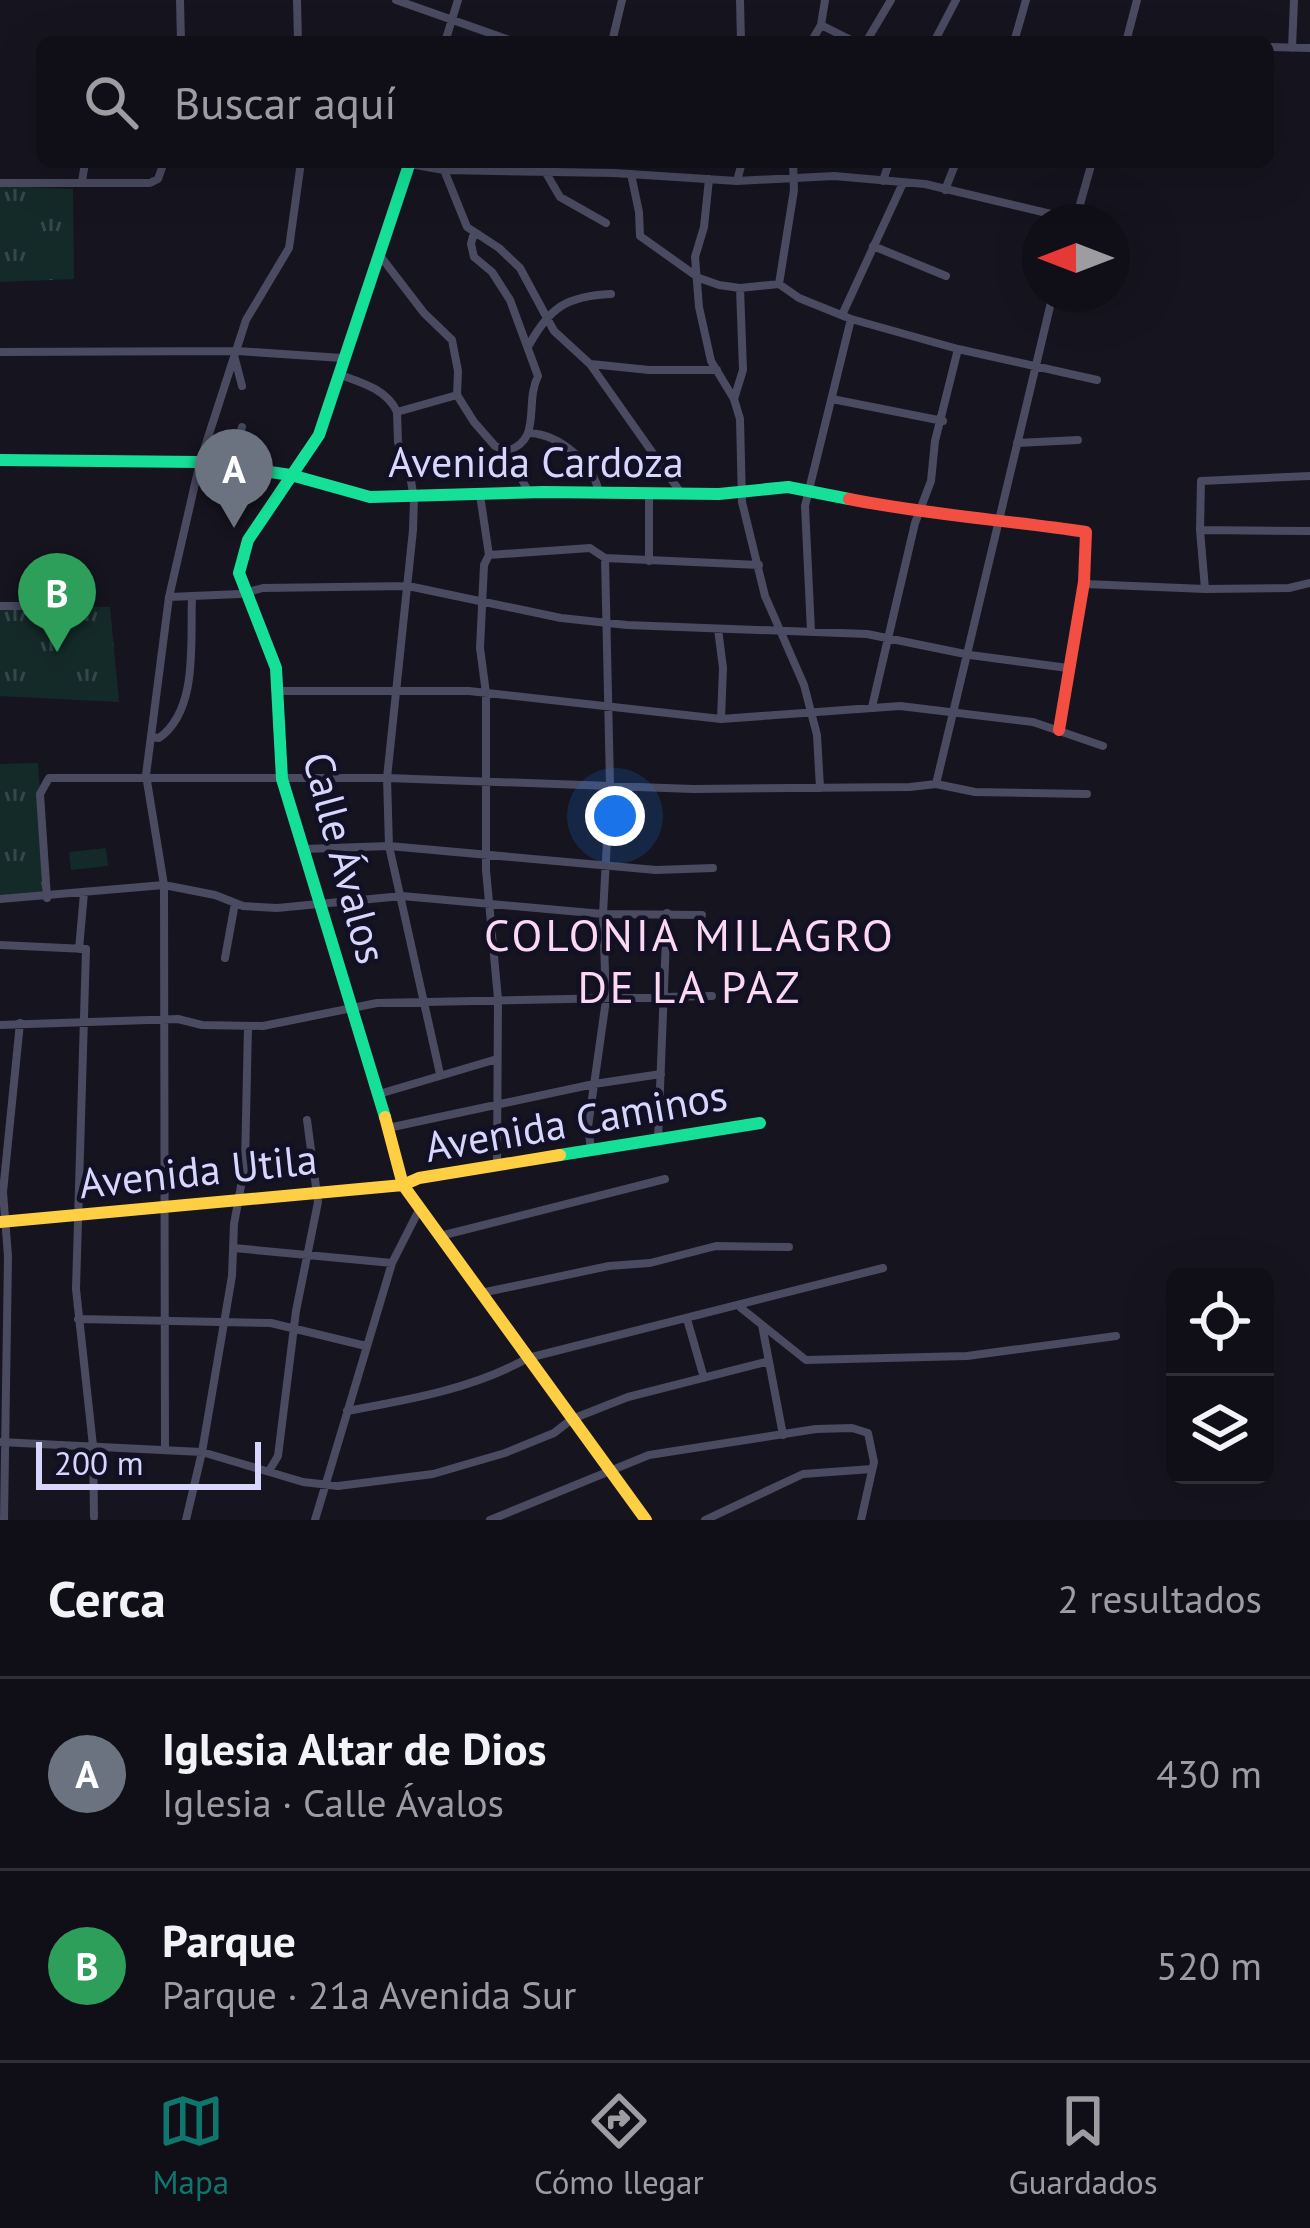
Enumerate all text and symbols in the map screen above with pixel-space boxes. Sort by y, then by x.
search box [36,36,1274,168]
icon: search [78,69,144,135]
text: Buscar aquí [174,73,396,131]
north arrow [1022,204,1130,312]
pin: A [195,429,273,528]
street label: Avenida Cardoza [388,434,684,489]
pin: B [18,553,96,652]
street label: Calle Ávalos [291,746,400,970]
your location [585,786,645,846]
district label: COLONIA MILAGRO DE LA PAZ [484,905,896,1015]
street label: Avenida Caminos [421,1067,731,1174]
street label: Avenida Utila [76,1131,320,1210]
map controls [1166,1268,1274,1484]
button: locate [1166,1268,1274,1376]
button: layers [1166,1376,1274,1484]
scale bar [36,1436,261,1489]
text: 200 m [54,1441,144,1484]
text: Cerca [48,1565,166,1631]
text: 2 resultados [1058,1573,1262,1624]
text: Iglesia Altar de Dios [162,1719,547,1777]
text: A [75,1748,99,1799]
text: 430 m [1156,1748,1262,1799]
text: Iglesia · Calle Ávalos [162,1777,504,1828]
text: Parque [162,1911,296,1969]
text: B [75,1940,99,1991]
text: 520 m [1156,1940,1262,1991]
text: Parque · 21a Avenida Sur [162,1969,576,2020]
tab: Mapa [152,2088,229,2203]
tab: Cómo llegar [534,2088,704,2203]
tab: Guardados [1009,2088,1158,2203]

